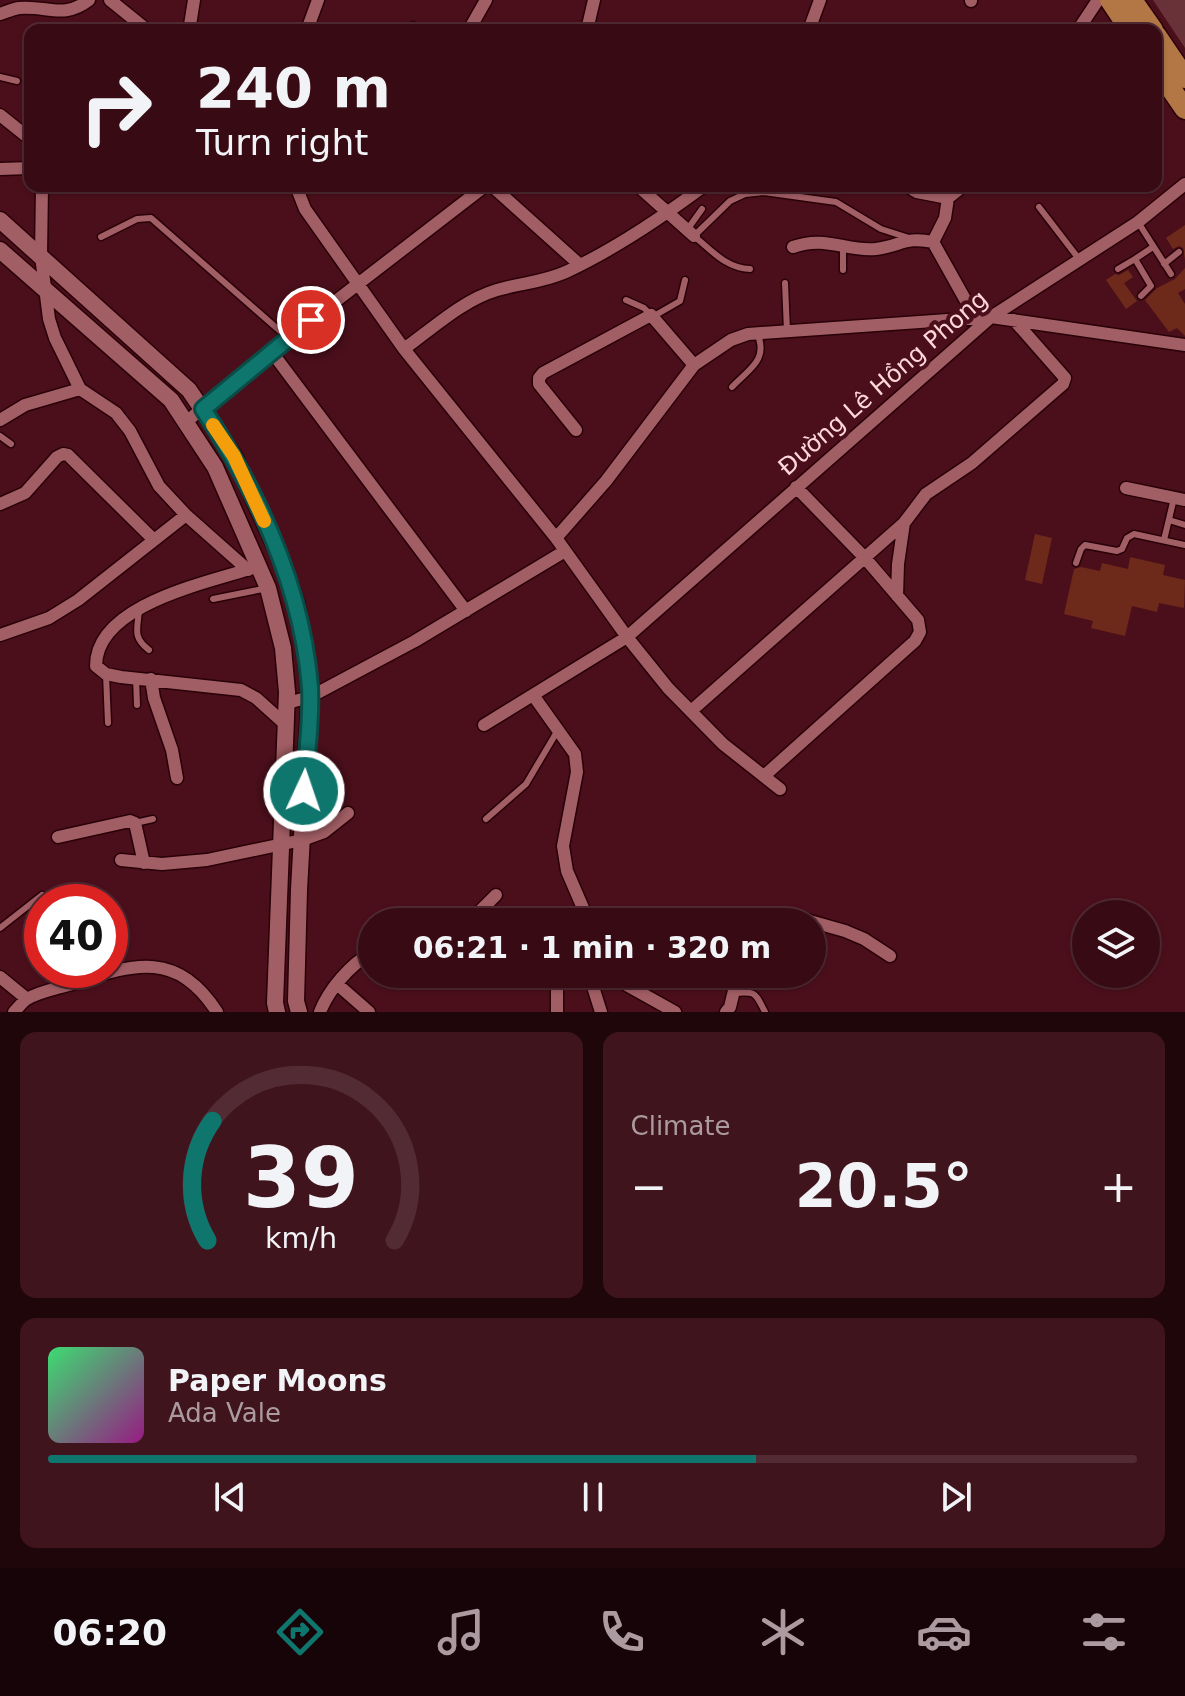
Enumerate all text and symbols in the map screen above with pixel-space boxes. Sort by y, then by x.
text: 240 m [196,55,391,120]
icon: right [64,56,168,160]
text: Turn right [196,122,368,163]
street label: Đường Lê Hồng Phong [773,285,993,481]
pin [277,286,345,354]
icon: arrive [289,298,333,342]
position arrow [262,749,346,833]
speed limit sign: 40 [24,884,128,988]
map controls [1072,900,1160,988]
button: layers [1072,900,1160,988]
text: 06:21 · 1 min · 320 m [413,930,771,965]
text: Climate [631,1111,731,1141]
text: 39 [243,1130,359,1227]
text: 20.5° [795,1151,973,1221]
text: − [631,1161,667,1212]
text: + [1100,1161,1137,1212]
text: km/h [265,1221,337,1255]
text: Paper Moons [168,1363,387,1398]
text: Ada Vale [168,1398,281,1428]
icon: previous [208,1475,252,1519]
icon: pause [571,1475,615,1519]
icon: next [934,1475,978,1519]
icon: directions [272,1604,328,1660]
icon: music [433,1604,489,1660]
icon: phone [594,1604,650,1660]
icon: climate [755,1604,811,1660]
icon: car [916,1604,972,1660]
icon: filters [1076,1604,1132,1660]
text: 06:20 [52,1612,167,1653]

